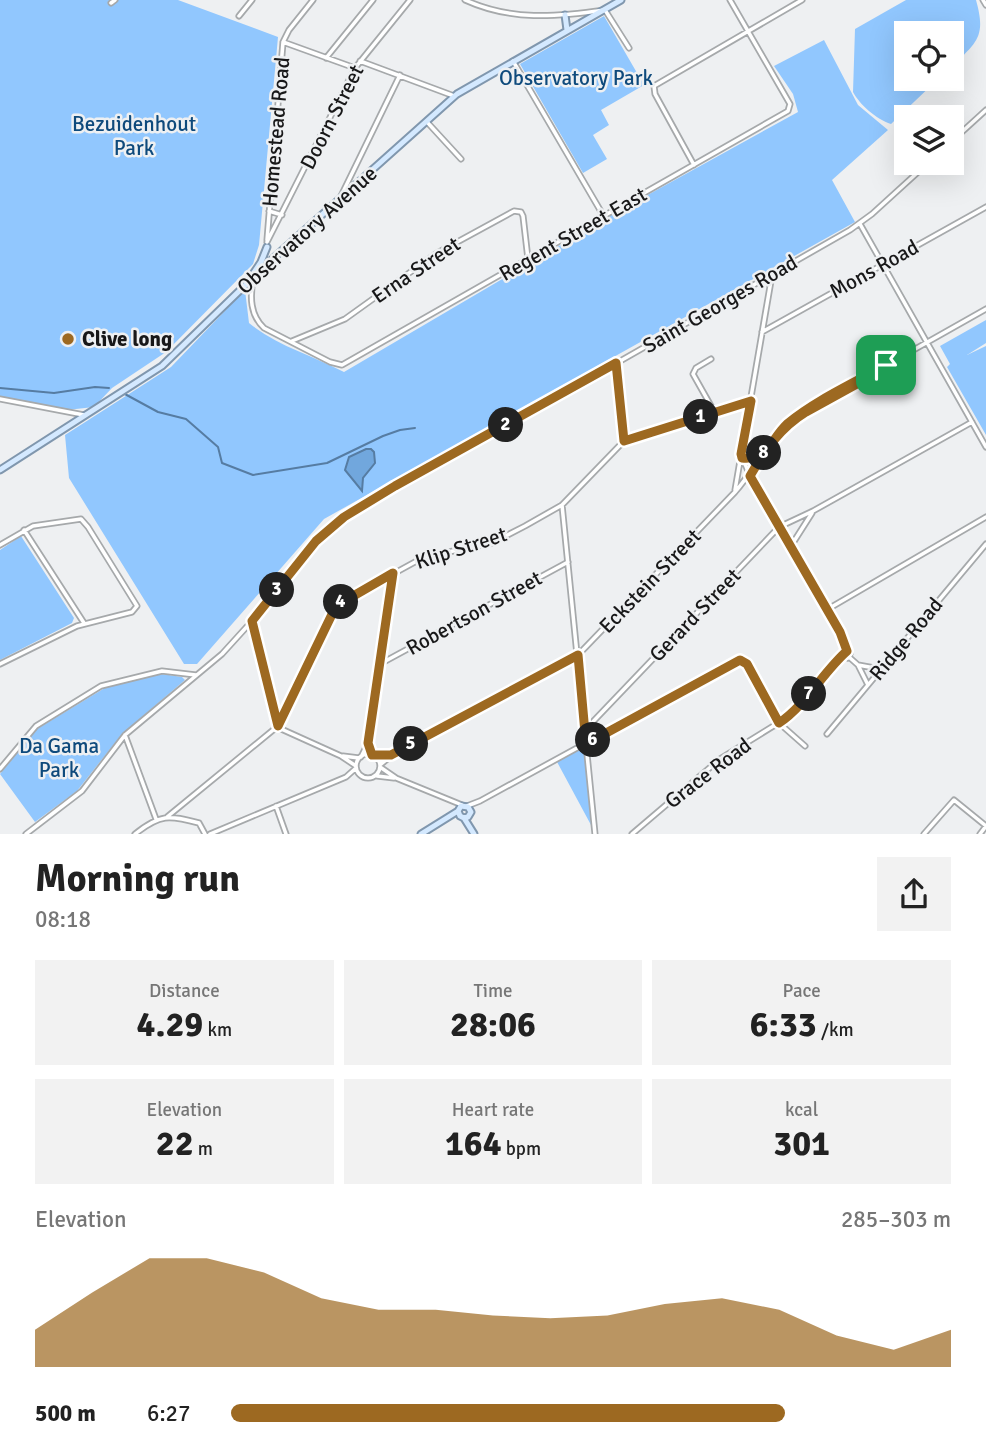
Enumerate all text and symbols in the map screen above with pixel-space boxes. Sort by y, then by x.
map controls [894,21,964,175]
button: locate [894,21,964,91]
street label: Homestead Road [256,56,296,208]
street label: Doorn Street [295,60,369,174]
park label: Observatory Park [499,65,653,91]
button: layers [894,105,964,175]
park label: Bezuidenhout Park [72,111,196,161]
street label: Observatory Avenue [232,160,382,300]
street label: Regent Street East [495,181,651,287]
street label: Erna Street [367,231,465,309]
street label: Mons Road [825,234,923,304]
street label: Saint Georges Road [638,249,802,359]
place label: Clive long [82,326,172,352]
marker: Clive long [60,331,76,347]
pin [856,335,916,395]
icon: arrive [867,346,905,384]
pin: 1 [684,400,718,434]
text: 1 [695,404,706,428]
pin: 2 [489,408,524,442]
text: 2 [500,412,511,436]
pin: 8 [746,435,782,470]
text: 8 [758,440,769,464]
street label: Klip Street [412,521,510,575]
street label: Eckstein Street [594,523,706,639]
street label: Gerard Street [644,563,746,667]
street label: Robertson Street [402,565,546,661]
pin: 3 [260,572,294,608]
text: 3 [271,577,282,601]
pin: 4 [324,584,358,620]
text: 4 [335,589,346,613]
street label: Ridge Road [864,592,948,686]
pin: 7 [792,676,826,712]
text: 7 [803,681,814,705]
pin: 6 [576,722,610,758]
pin: 5 [394,726,428,762]
text: 6 [587,727,598,751]
text: 5 [405,731,416,755]
street label: Grace Road [660,732,756,814]
park label: Da Gama Park [19,733,99,783]
text: Morning run [35,855,240,902]
button: share [877,857,951,931]
text: 08:18 [35,905,91,934]
text: Distance [149,979,220,1003]
text: Time [473,979,513,1003]
text: Pace [783,979,821,1003]
text: 4.29 [137,1003,203,1046]
text: 28:06 [450,1003,536,1046]
text: 6:33 [750,1003,817,1046]
text: km [203,1018,232,1042]
text: /km [817,1018,854,1042]
text: Elevation [146,1098,222,1122]
text: Heart rate [452,1098,534,1122]
text: kcal [785,1098,818,1122]
text: 22 [156,1122,194,1165]
text: 164 [445,1122,502,1165]
text: 301 [773,1122,830,1165]
text: m [194,1137,213,1161]
text: bpm [502,1137,541,1161]
text: Elevation [35,1205,127,1234]
text: 285–303 m [841,1205,951,1234]
text: 500 m [35,1399,96,1428]
text: 6:27 [147,1399,190,1428]

